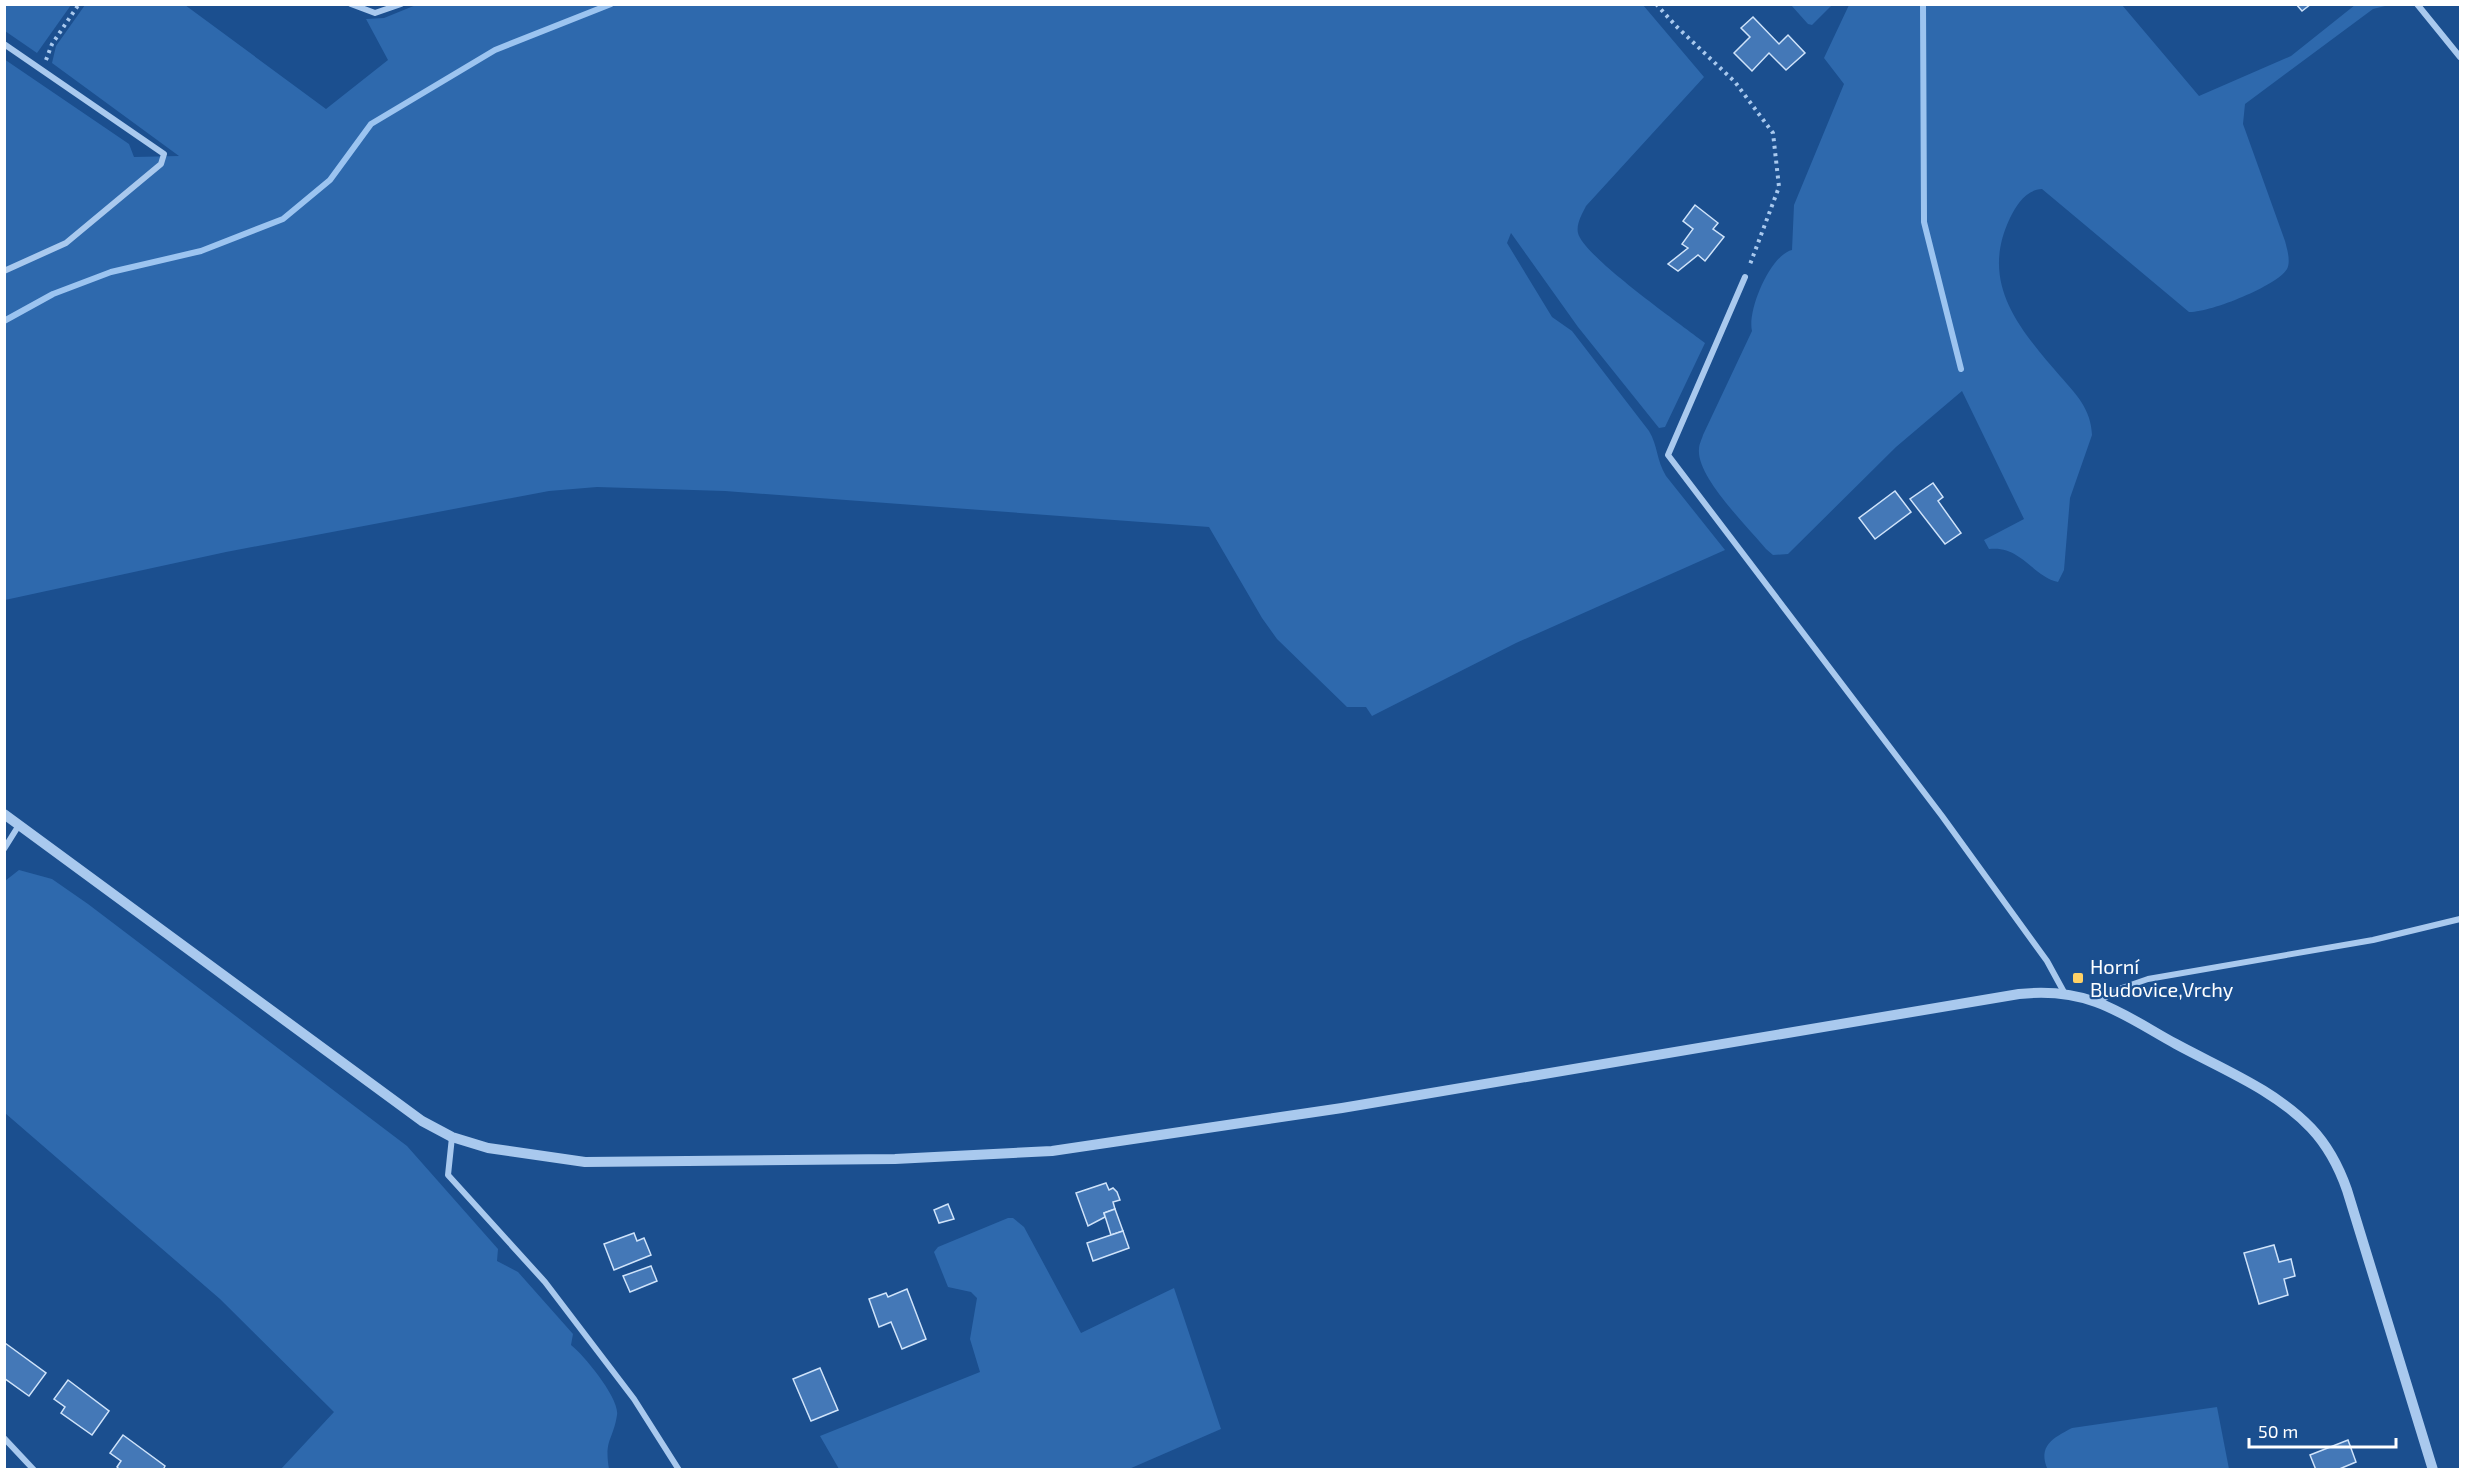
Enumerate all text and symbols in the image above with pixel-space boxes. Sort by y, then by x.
place label: Horní Bludovice,Vrchy [2090,954,2234,1001]
marker: Horní Bludovice,Vrchy [2071,971,2085,985]
scale bar [2249,1411,2396,1449]
text: 50 m [2258,1420,2298,1442]

